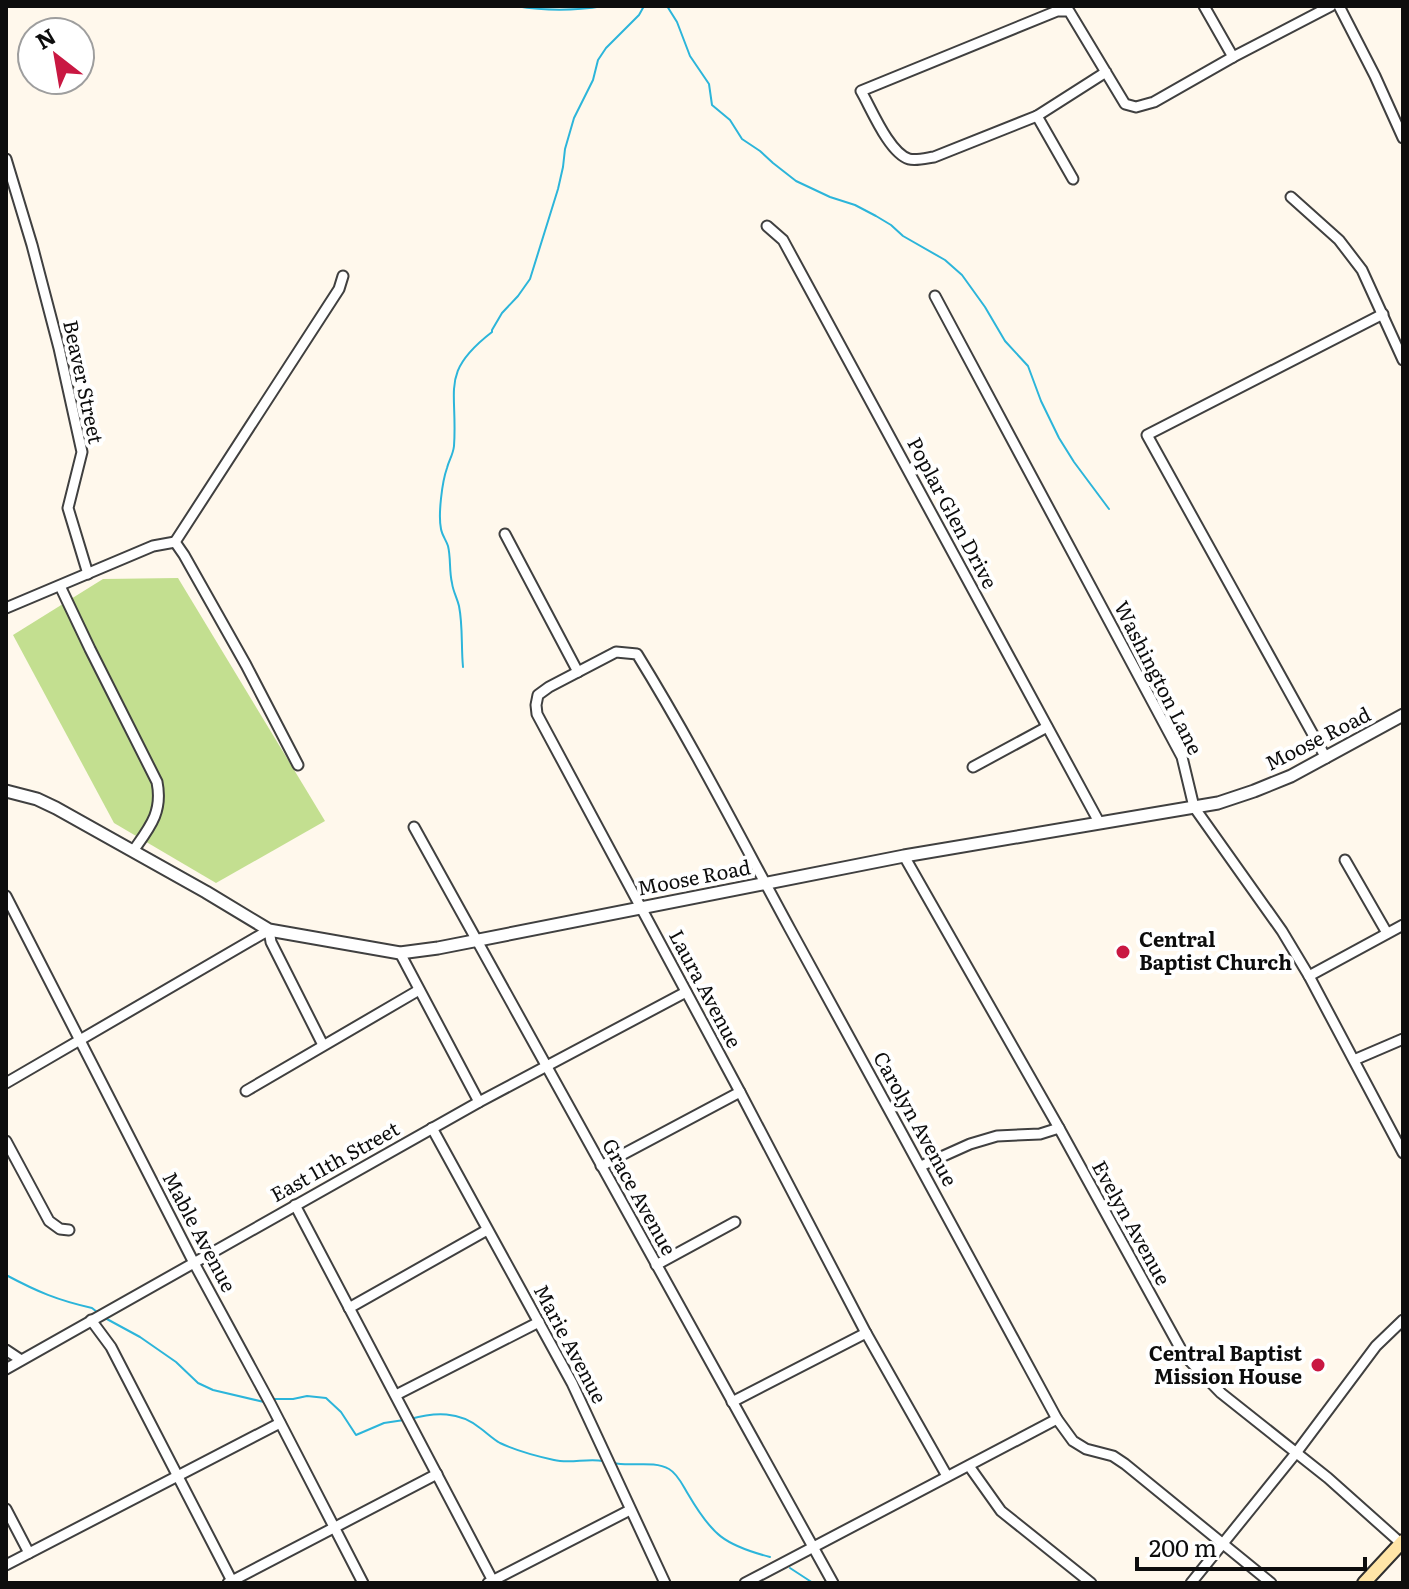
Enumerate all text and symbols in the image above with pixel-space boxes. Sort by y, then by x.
north arrow [16,16,96,96]
text: N [29,19,61,56]
street label: Beaver Street [57,317,113,446]
street label: Poplar Glen Drive [901,431,1006,593]
street label: Washington Lane [1108,595,1212,759]
street label: Moose Road [1259,698,1375,777]
street label: Moose Road [634,850,753,902]
place label: Central Baptist Church [1139,923,1292,976]
street label: Laura Avenue [663,924,751,1053]
marker: Central Baptist Church [1114,943,1132,961]
street label: Carolyn Avenue [867,1045,966,1191]
street label: East 11th Street [264,1112,404,1208]
street label: Grace Avenue [596,1132,685,1260]
street label: Evelyn Avenue [1086,1154,1179,1290]
street label: Mable Avenue [156,1165,245,1297]
street label: Marie Avenue [528,1278,616,1408]
place label: Central Baptist Mission House [1149,1337,1302,1390]
marker: Central Baptist Mission House [1309,1356,1327,1374]
scale bar [1137,1521,1365,1571]
text: 200 m [1149,1529,1217,1564]

